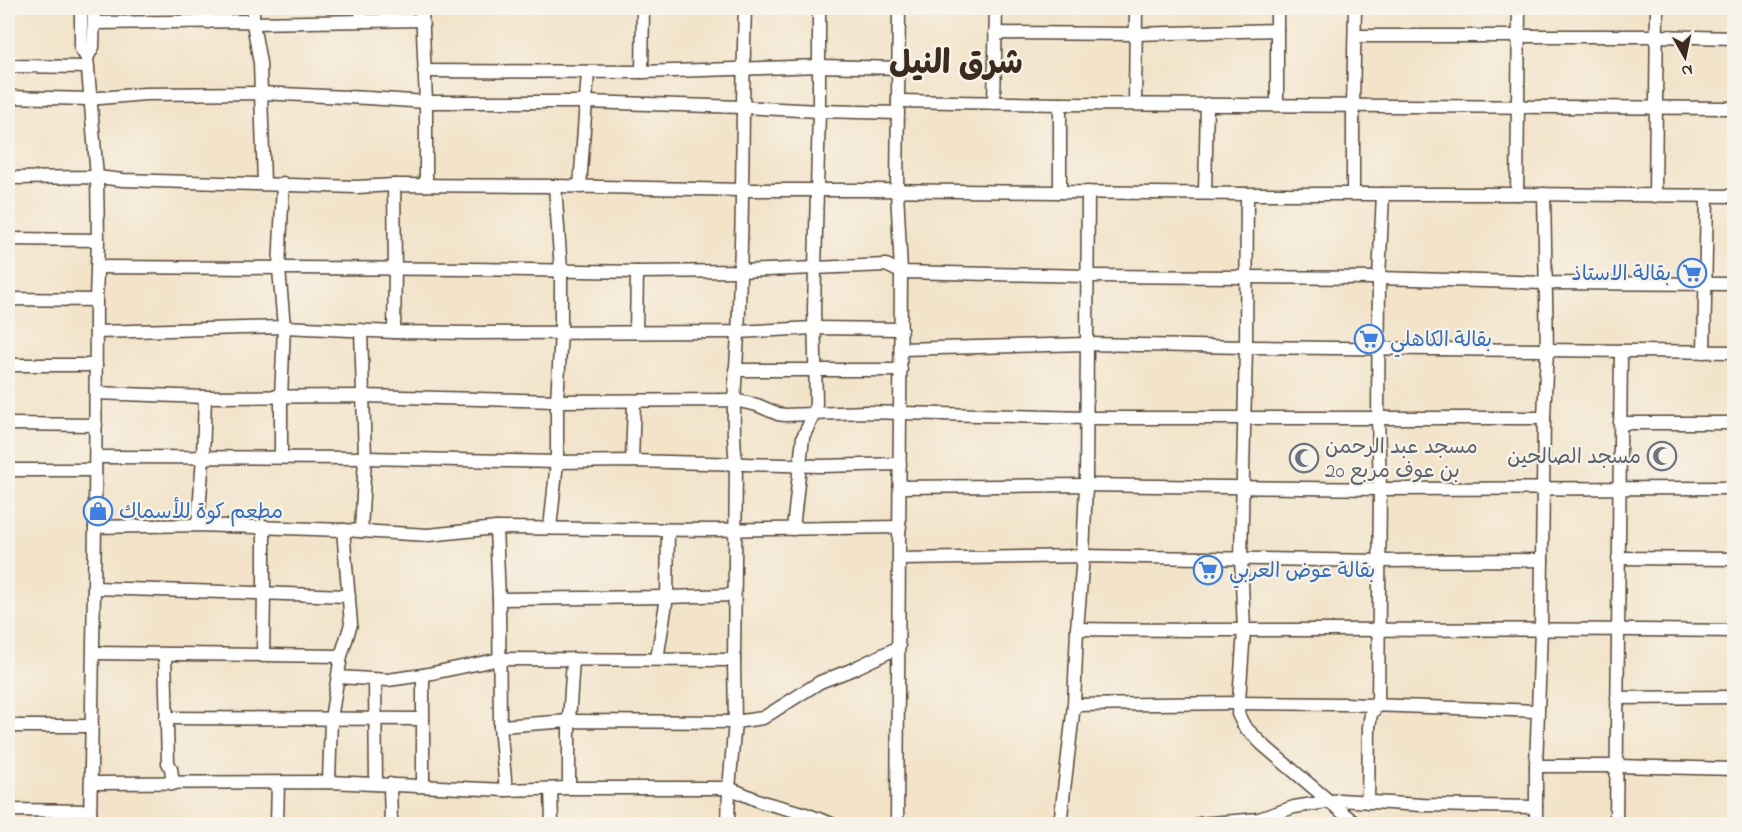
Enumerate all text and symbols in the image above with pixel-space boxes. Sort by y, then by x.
north arrow [1655,27,1715,87]
district label: شرق النيل [889,41,1023,89]
text: N [1680,57,1694,83]
supermarket icon: بقالة الاستاذ [1676,257,1708,289]
place label: بقالة الاستاذ [1572,260,1671,290]
supermarket icon: بقالة الكاهلي [1353,323,1385,355]
place label: بقالة الكاهلي [1390,326,1492,358]
place label: مسجد عبد الرحمن بن عوف مربع 20 [1325,433,1478,487]
mosque icon: مسجد الصالحين [1646,440,1678,472]
mosque icon: مسجد عبد الرحمن بن عوف مربع 20 [1288,442,1320,474]
place label: مسجد الصالحين [1507,443,1641,473]
shop icon: مطعم كوة للأسماك [82,495,114,527]
place label: مطعم كوة للأسماك [119,497,283,528]
supermarket icon: بقالة عوض العربي [1192,554,1224,586]
place label: بقالة عوض العربي [1229,557,1375,589]

